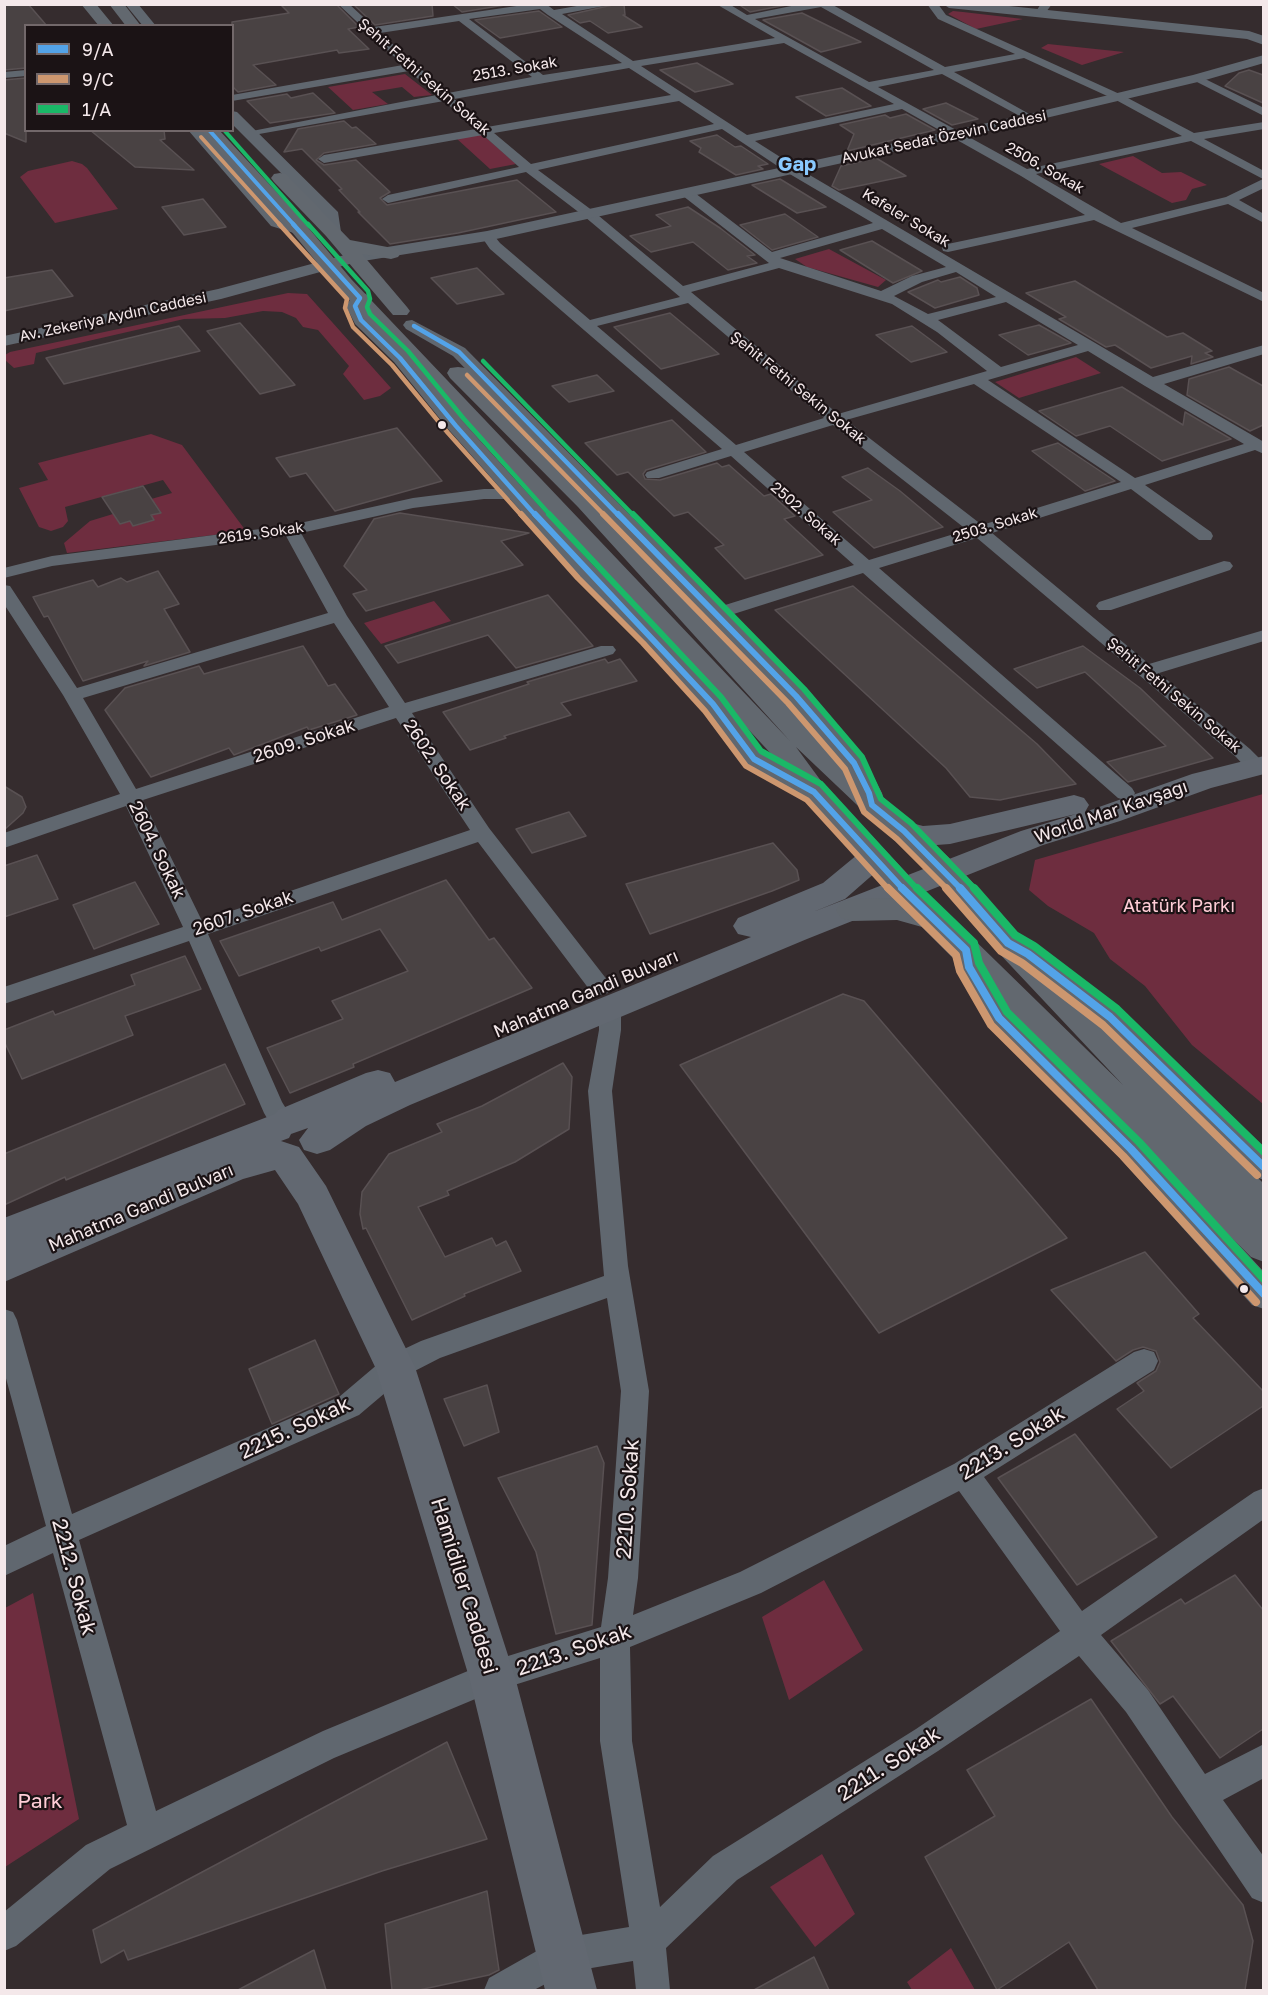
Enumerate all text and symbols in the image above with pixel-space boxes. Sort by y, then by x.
street label: Şehit Fethi Sekin Sokak [354,15,494,139]
legend [24,24,234,132]
text: 9/A [82,38,114,60]
street label: 2513. Sokak [471,53,559,85]
text: 9/C [82,68,114,90]
text: 1/A [82,98,111,120]
street label: Avukat Sedat Özevin Caddesi [840,106,1048,168]
street label: 2506. Sokak [1002,138,1088,198]
district label: Gap [778,153,816,177]
street label: Kafeler Sokak [859,185,953,251]
street label: Av. Zekeriya Aydın Caddesi [18,288,208,346]
street label: Şehit Fethi Sekin Sokak [727,328,869,448]
unlabelled marker [436,419,448,431]
street label: 2502. Sokak [767,478,845,550]
street label: 2503. Sokak [950,504,1040,546]
street label: 2619. Sokak [217,518,305,548]
street label: Şehit Fethi Sekin Sokak [1103,634,1245,756]
street label: 2609. Sokak [250,714,358,768]
street label: 2602. Sokak [399,715,475,815]
street label: World Mar Kavşağı [1032,776,1190,848]
street label: 2604. Sokak [124,798,190,902]
street label: 2607. Sokak [190,886,296,940]
park label: Atatürk Parkı [1123,895,1235,917]
street label: Mahatma Gandi Bulvarı [490,945,682,1043]
street label: Mahatma Gandi Bulvarı [45,1159,237,1257]
unlabelled marker [1238,1283,1250,1295]
street label: 2215. Sokak [235,1391,355,1465]
street label: 2213. Sokak [955,1401,1069,1485]
street label: 2210. Sokak [611,1438,645,1560]
street label: Hamidiler Caddesi [425,1495,503,1677]
street label: 2212. Sokak [46,1516,102,1638]
street label: 2213. Sokak [513,1619,635,1681]
street label: 2211. Sokak [833,1721,945,1807]
park label: Park [17,1788,63,1814]

